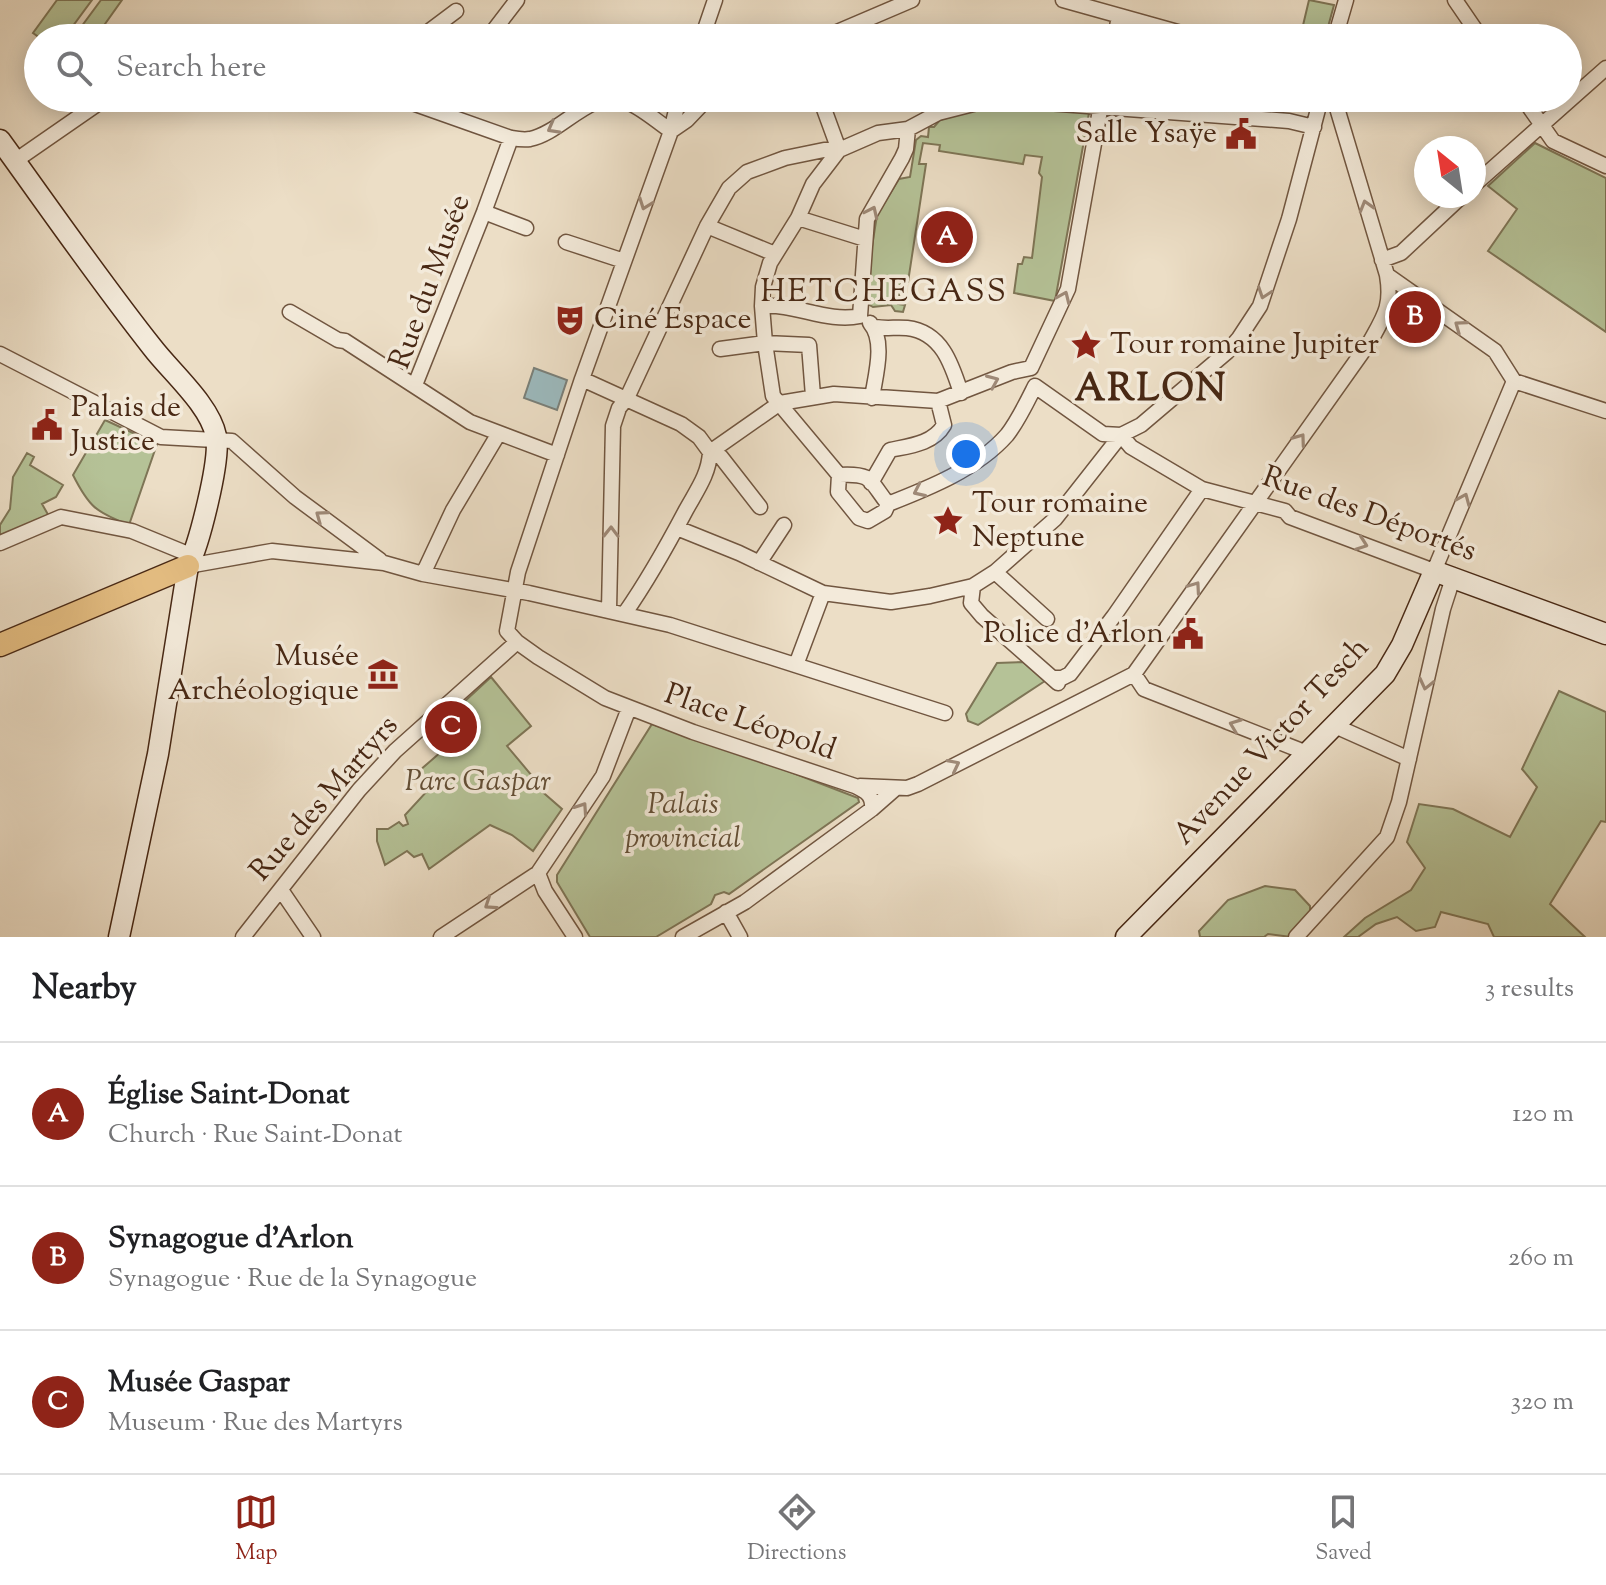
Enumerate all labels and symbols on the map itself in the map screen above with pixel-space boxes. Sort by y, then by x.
place label: Salle Ysaÿe [1076,113,1217,156]
public building icon: Salle Ysaÿe [1224,117,1258,151]
one-way arrow [548,118,562,134]
north arrow [1414,136,1486,208]
street label: Rue du Musée [380,189,482,375]
one-way arrow [638,196,655,210]
one-way arrow [1359,199,1375,213]
one-way arrow [862,206,878,221]
pin: A [921,207,973,267]
district label: HETCHEGASS [760,270,1008,316]
one-way arrow [1258,285,1274,299]
pin: B [1389,287,1441,347]
one-way arrow [1054,291,1070,305]
place label: Ciné Espace [594,299,752,342]
theatre icon: Ciné Espace [553,303,587,337]
one-way arrow [1455,321,1469,336]
place label: Tour romaine Jupiter [1110,324,1379,367]
place icon: Tour romaine Jupiter [1069,328,1103,362]
district label: ARLON [1074,364,1228,418]
one-way arrow [984,374,999,390]
place label: Palais de Justice [69,387,181,464]
public building icon: Palais de Justice [30,408,64,442]
your location [946,434,986,474]
one-way arrow [1290,434,1305,448]
street label: Rue des Déportés [1256,456,1482,574]
one-way arrow [913,482,928,498]
place label: Tour romaine Neptune [972,483,1148,560]
one-way arrow [1455,493,1471,507]
place icon: Tour romaine Neptune [931,504,965,538]
one-way arrow [315,512,330,526]
one-way arrow [602,525,619,538]
one-way arrow [1354,534,1368,551]
one-way arrow [1185,582,1200,596]
place label: Police d'Arlon [983,613,1164,656]
public building icon: Police d'Arlon [1171,617,1205,651]
street label: Avenue Victor Tesch [1164,628,1380,856]
place label: Musée Archéologique [168,636,359,713]
museum icon: Musée Archéologique [366,657,400,691]
street label: Place Léopold [658,674,842,772]
one-way arrow [1418,676,1435,690]
pin: C [425,697,477,757]
street label: Rue des Martyrs [241,707,409,891]
one-way arrow [1229,718,1243,735]
one-way arrow [946,760,961,775]
park label: Parc Gaspar [405,761,552,804]
park label: Palais provincial [625,784,741,861]
one-way arrow [572,803,587,817]
one-way arrow [485,894,499,909]

